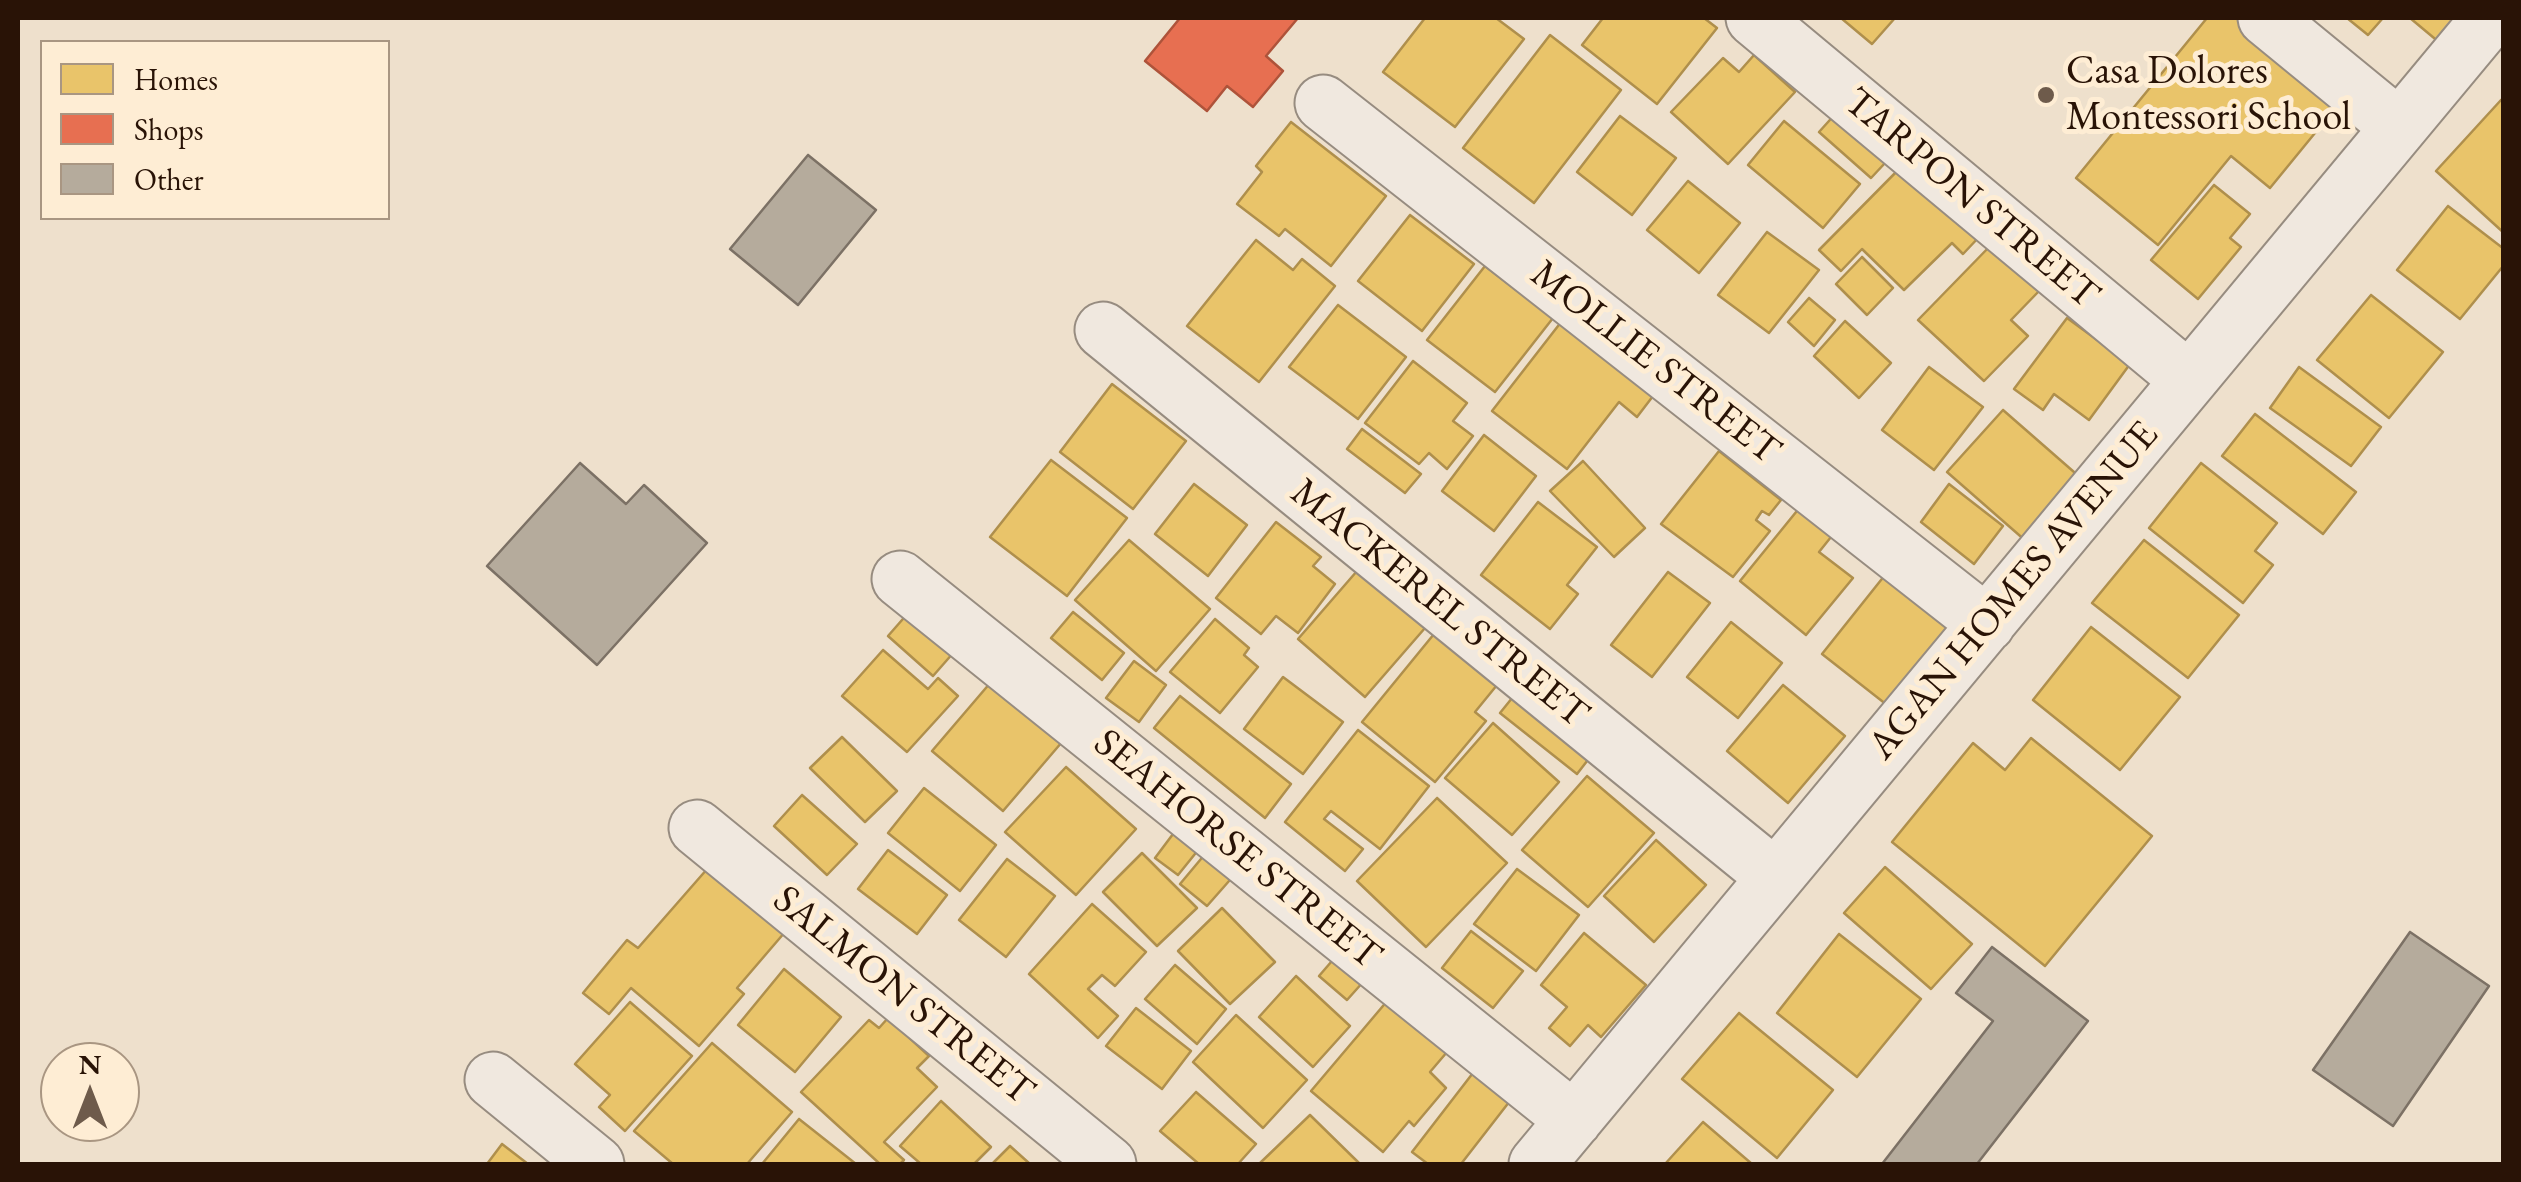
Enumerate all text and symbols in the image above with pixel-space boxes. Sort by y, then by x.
legend [40,40,390,220]
place label: Casa Dolores Montessori School [2066,48,2351,142]
text: Homes [134,60,218,99]
street label: TARPON STREET [1834,79,2108,319]
marker: Casa Dolores Montessori School [2035,84,2057,106]
text: Shops [134,110,204,149]
text: Other [134,160,203,199]
street label: MOLLIE STREET [1521,251,1789,475]
street label: AGAN HOMES AVENUE [1859,412,2169,770]
street label: MACKEREL STREET [1281,469,1597,739]
street label: SEAHORSE STREET [1084,720,1390,980]
street label: SALMON STREET [763,876,1043,1116]
north arrow [40,1042,140,1142]
text: N [79,1046,101,1082]

